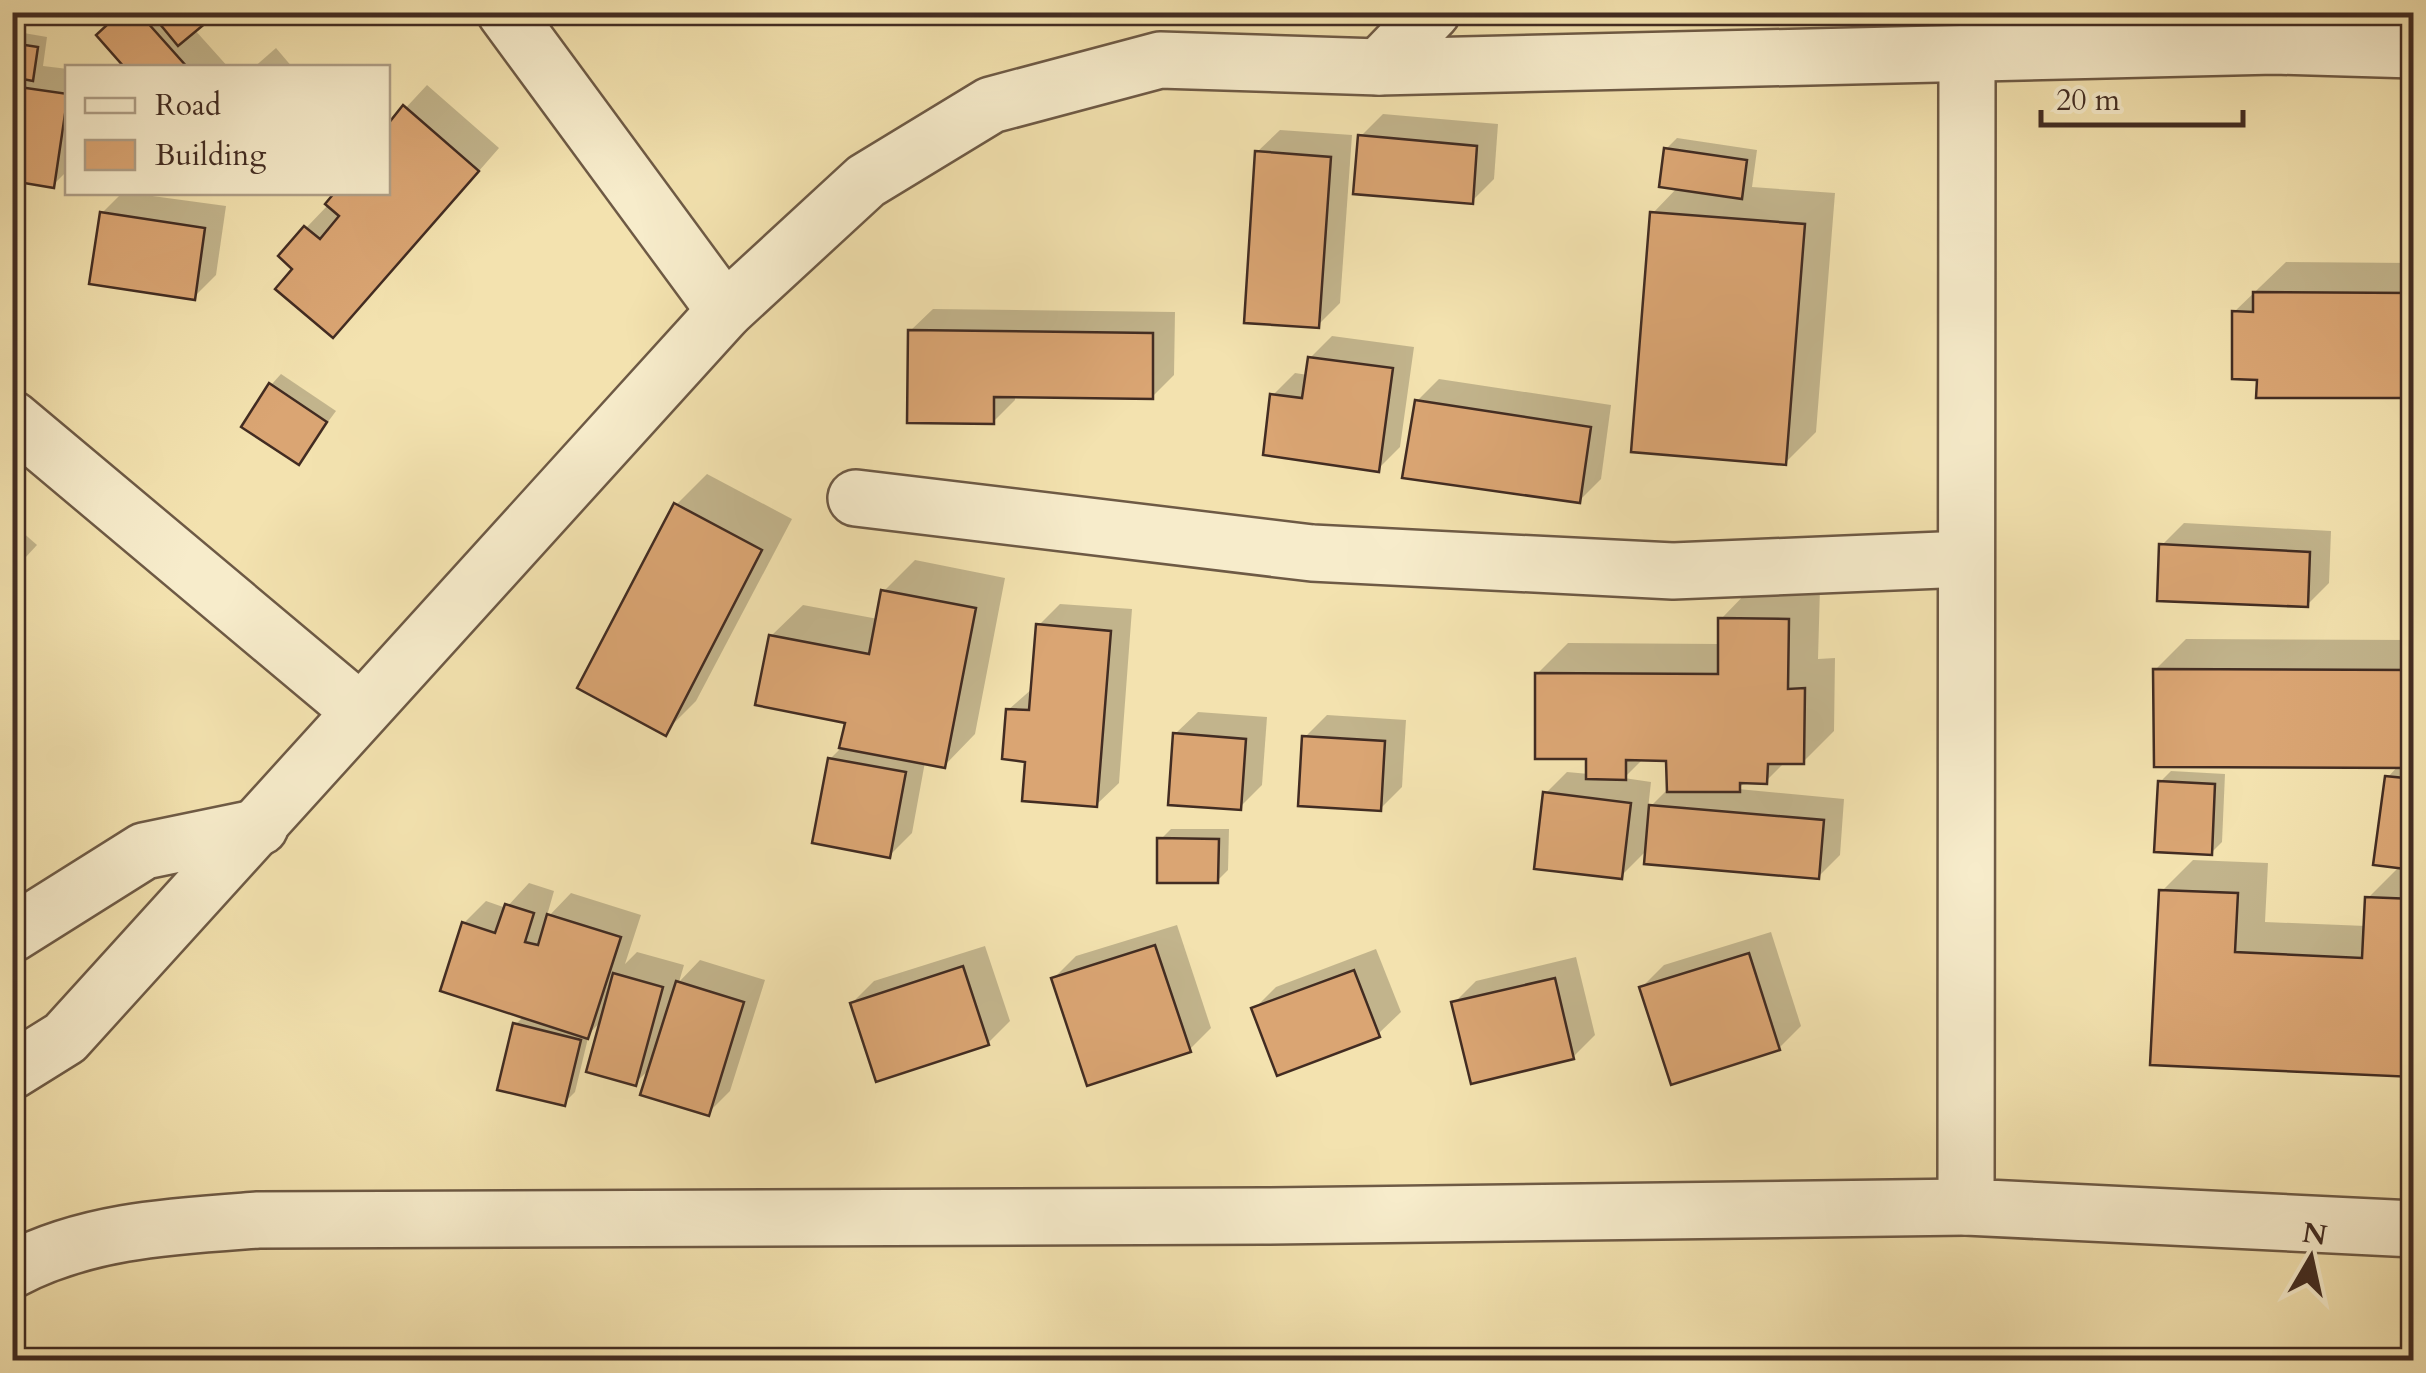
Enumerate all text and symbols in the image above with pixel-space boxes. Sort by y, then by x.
legend [65,65,390,195]
scale bar [2041,65,2244,127]
text: 20 m [2056,80,2121,121]
text: Road [155,85,221,126]
text: Building [155,135,266,176]
north arrow [2261,1208,2361,1308]
text: N [2300,1214,2330,1255]

